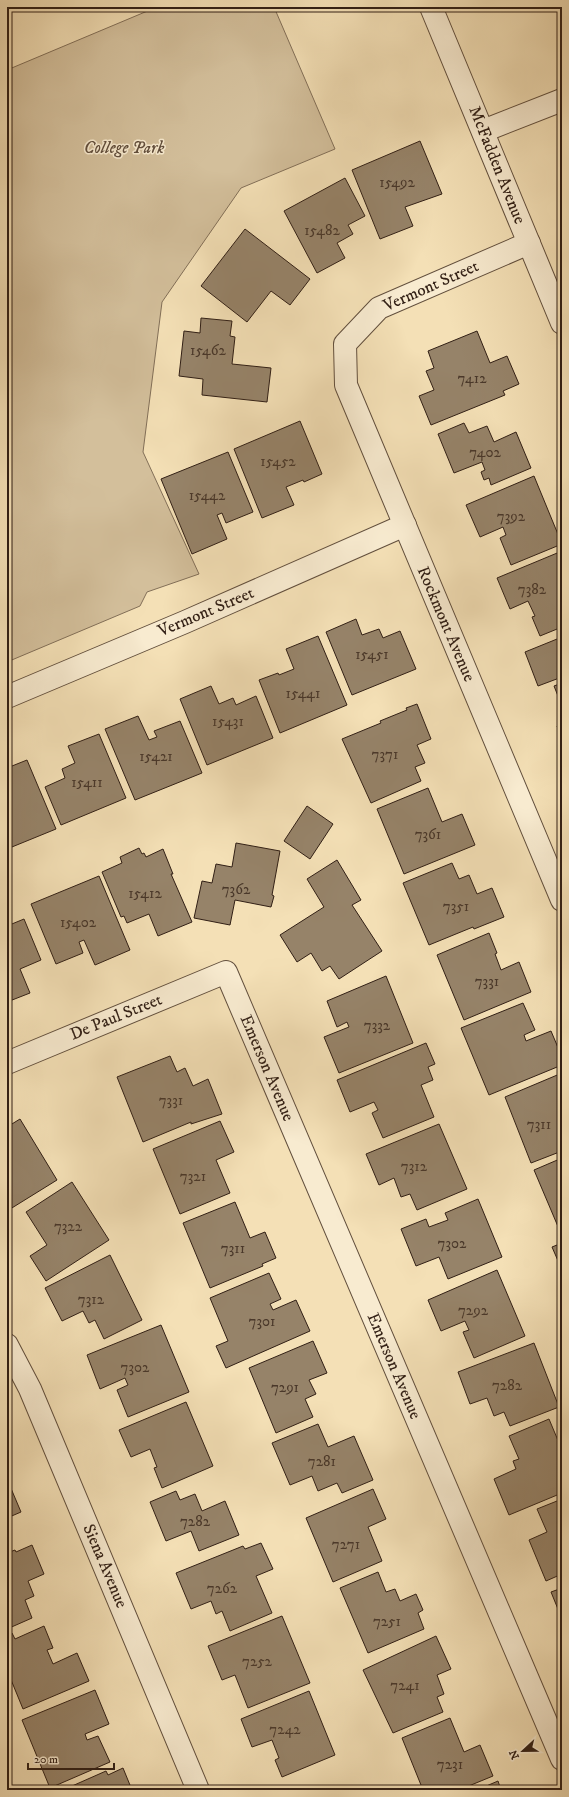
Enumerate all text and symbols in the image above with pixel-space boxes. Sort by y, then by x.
street label: McFadden Avenue [463,103,531,227]
park label: College Park [84,137,165,159]
house number: 15492 [379,173,415,192]
house number: 15482 [304,221,340,240]
street label: Vermont Street [379,255,483,317]
house number: 15462 [190,341,227,360]
house number: 7412 [457,369,487,388]
house number: 7402 [469,443,501,462]
house number: 15452 [260,452,296,471]
house number: 15442 [189,486,226,505]
house number: 7392 [497,507,526,526]
street label: Rockmont Avenue [412,563,480,685]
house number: 7382 [518,580,547,599]
street label: Vermont Street [154,582,258,643]
house number: 15451 [355,645,389,664]
house number: 15441 [286,684,320,703]
house number: 15431 [212,712,244,731]
house number: 7371 [372,745,398,764]
house number: 15421 [139,747,173,766]
house number: 15411 [71,773,103,792]
house number: 7361 [415,825,441,844]
house number: 7362 [222,880,251,899]
house number: 15412 [128,884,162,903]
house number: 7351 [443,897,469,916]
house number: 15402 [60,913,97,932]
house number: 7331 [475,972,499,991]
street label: De Paul Street [67,988,166,1045]
street label: Emerson Avenue [235,1011,299,1125]
house number: 7332 [364,1016,391,1035]
house number: 7331 [159,1091,183,1110]
house number: 7311 [527,1115,551,1134]
house number: 7312 [401,1157,428,1176]
house number: 7321 [180,1167,206,1186]
house number: 7322 [54,1217,83,1236]
house number: 7302 [438,1234,467,1253]
house number: 7311 [221,1239,245,1258]
house number: 7312 [78,1290,105,1309]
house number: 7292 [458,1301,489,1320]
street label: Emerson Avenue [362,1309,426,1423]
house number: 7301 [248,1312,276,1331]
house number: 7302 [121,1358,150,1377]
house number: 7282 [492,1376,523,1395]
house number: 7291 [271,1378,299,1397]
house number: 7281 [308,1452,336,1471]
house number: 7282 [180,1512,211,1531]
street label: Siena Avenue [77,1521,133,1611]
house number: 7271 [332,1535,360,1554]
house number: 7262 [207,1579,238,1598]
house number: 7251 [373,1612,401,1631]
house number: 7252 [242,1652,273,1671]
house number: 7241 [390,1676,420,1695]
house number: 7242 [269,1720,301,1739]
north arrow [503,1731,543,1771]
scale bar [28,1745,114,1771]
text: N [506,1748,523,1761]
text: 20 m [34,1752,58,1767]
house number: 7231 [437,1755,463,1774]

